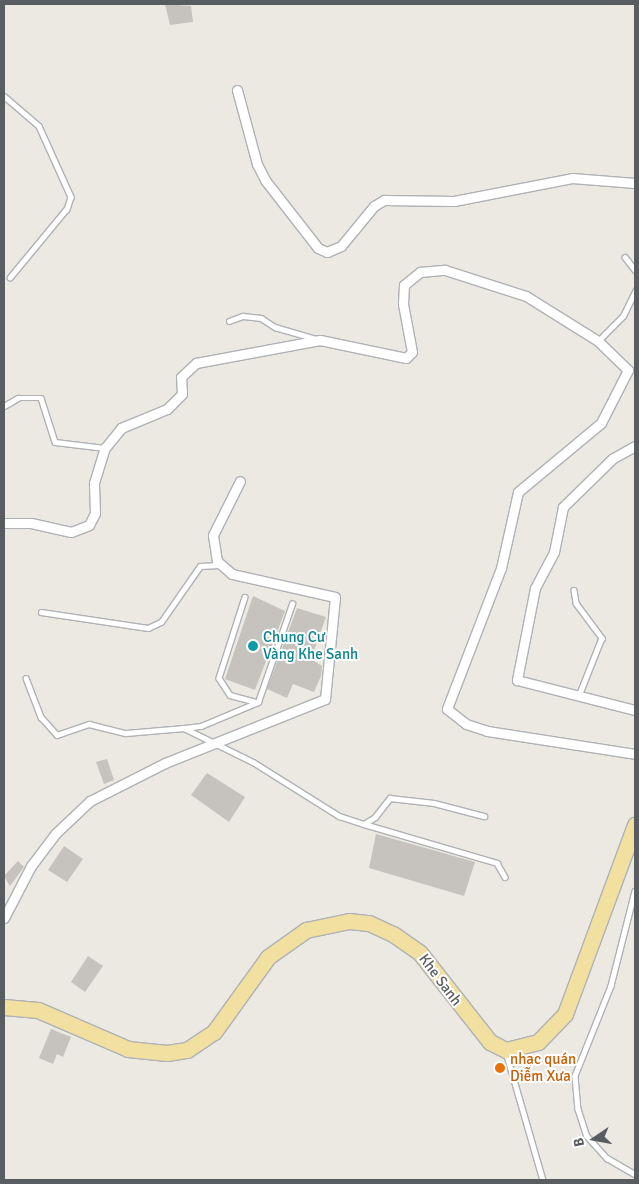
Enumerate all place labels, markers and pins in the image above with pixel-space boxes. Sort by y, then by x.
place label: Chung Cư Vàng Khe Sanh [263,628,358,663]
marker: Chung Cư Vàng Khe Sanh [247,640,259,652]
place label: nhạc quán Diễm Xưa [510,1050,576,1085]
marker: nhạc quán Diễm Xưa [494,1062,506,1074]

